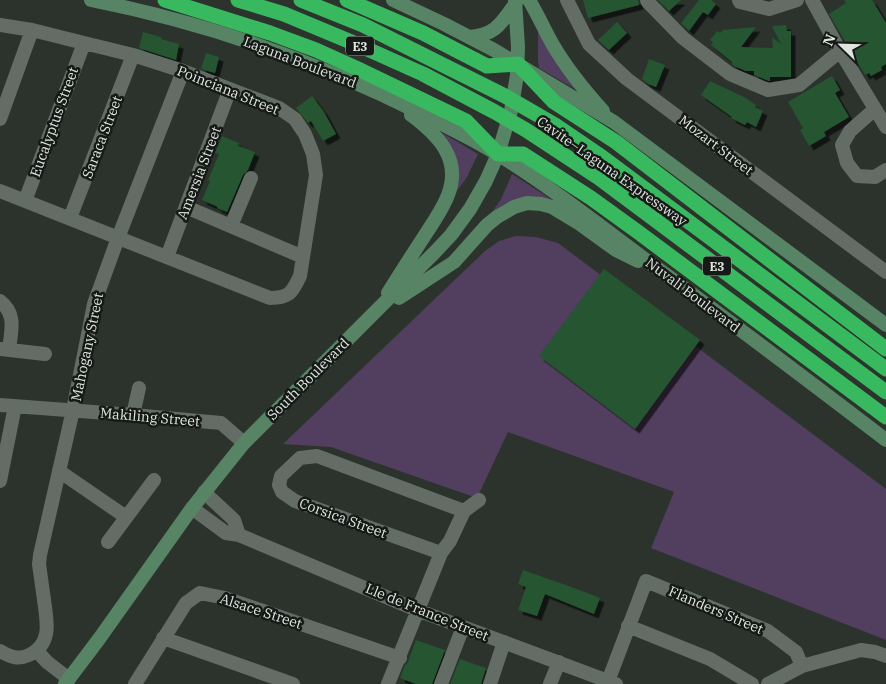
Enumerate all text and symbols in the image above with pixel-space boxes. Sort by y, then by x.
north arrow [816,20,866,70]
text: N [819,31,839,49]
street label: Laguna Boulevard [241,32,359,92]
road number: E3 [346,36,374,56]
street label: Poinciana Street [174,61,282,119]
street label: Eucalyptus Street [26,64,82,179]
street label: Saraca Street [78,93,126,181]
street label: Mozart Street [675,111,757,179]
street label: Cavite–Laguna Expressway [533,112,691,230]
street label: Amersia Street [173,124,225,222]
street label: Nuvali Boulevard [642,254,744,337]
road number: E3 [703,256,731,276]
street label: Mahogany Street [67,291,107,403]
street label: South Boulevard [263,334,353,424]
street label: Makiling Street [99,404,201,430]
street label: Corsica Street [297,494,389,542]
street label: Lle de France Street [363,579,491,645]
street label: Flanders Street [666,582,766,638]
street label: Alsace Street [218,589,304,633]

